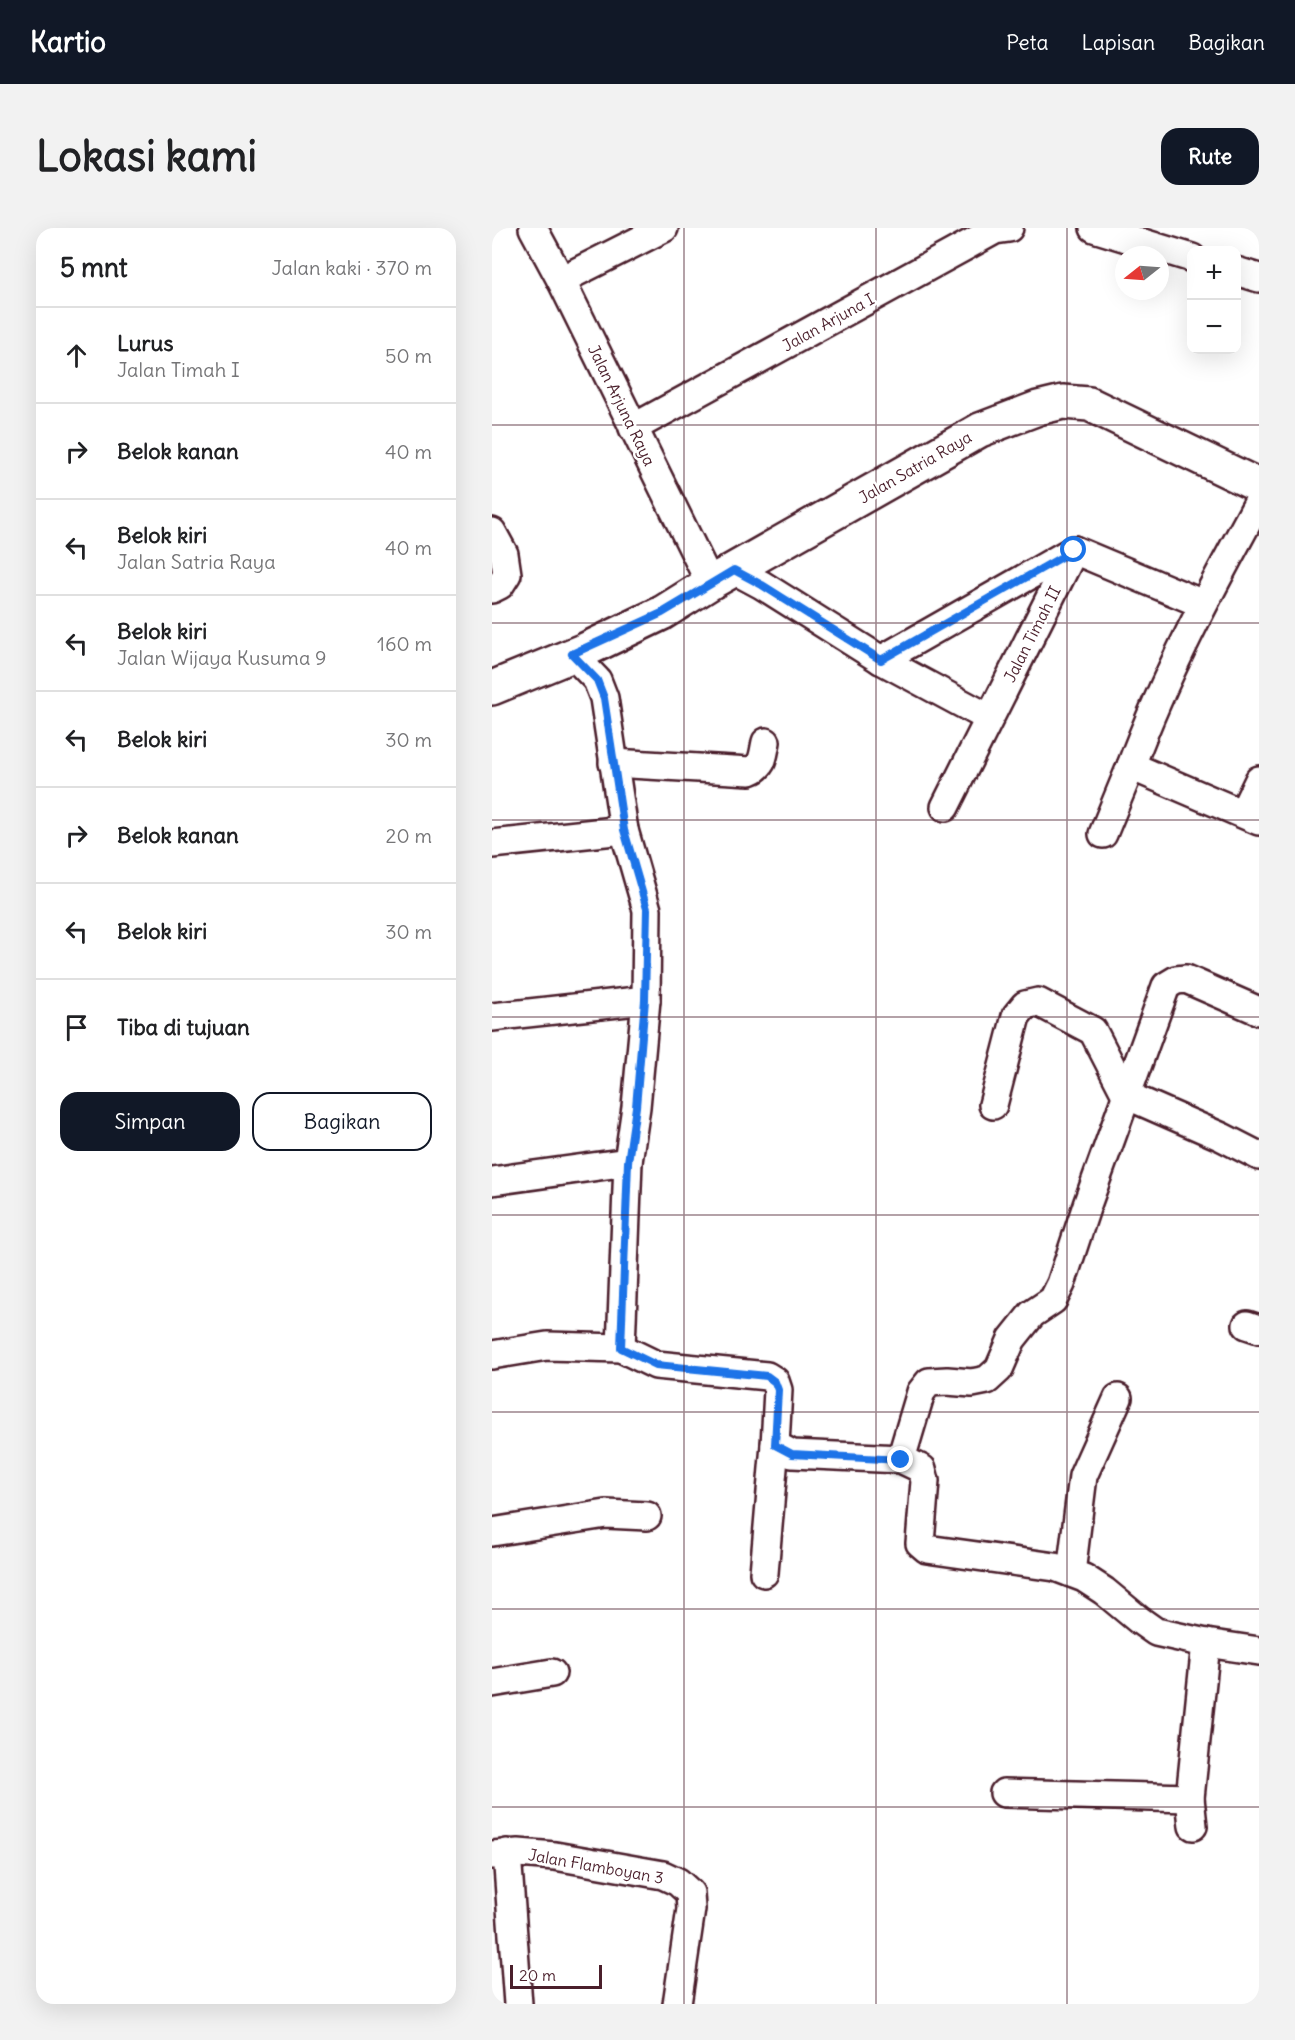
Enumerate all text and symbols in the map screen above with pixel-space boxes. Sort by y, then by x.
text: Kartio [30,24,106,60]
text: Peta [1006,29,1049,56]
text: Lapisan [1082,29,1155,56]
text: Bagikan [1188,29,1265,56]
button: Rute [1161,128,1259,185]
text: Lokasi kami [36,130,257,182]
north arrow [1115,246,1169,300]
map controls [1187,246,1241,354]
button: + [1187,246,1241,300]
text: 5 mnt [60,251,128,284]
text: Jalan kaki · 370 m [271,255,432,280]
street label: Jalan Arjuna I [779,289,877,355]
button: − [1187,300,1241,354]
text: Lurus [117,329,173,357]
icon: ahead [60,339,93,372]
street label: Jalan Arjuna Raya [584,341,660,469]
text: 50 m [385,343,432,368]
text: Jalan Timah I [117,357,240,382]
street label: Jalan Satria Raya [855,427,975,507]
icon: right [60,435,93,468]
text: Belok kanan [117,437,239,465]
text: 40 m [385,439,432,464]
text: Belok kiri [117,521,207,549]
icon: left [60,531,93,564]
text: 40 m [385,535,432,560]
route start [1060,536,1086,562]
text: Jalan Satria Raya [117,549,276,574]
street label: Jalan Timah II [999,583,1065,685]
text: Belok kiri [117,617,207,645]
icon: left [60,627,93,660]
text: 160 m [377,631,432,656]
text: Jalan Wijaya Kusuma 9 [117,645,327,670]
icon: left [60,723,93,756]
text: Belok kiri [117,725,207,753]
text: 30 m [385,727,432,752]
icon: right [60,819,93,852]
text: Belok kanan [117,821,239,849]
text: 20 m [386,823,432,848]
icon: left [60,915,93,948]
text: Belok kiri [117,917,207,945]
text: 30 m [385,919,432,944]
icon: arrive [60,1011,93,1044]
text: Tiba di tujuan [117,1013,250,1041]
button: Simpan [60,1092,240,1151]
button: Bagikan [252,1092,432,1151]
route end [887,1446,913,1472]
street label: Jalan Flamboyan 3 [527,1844,665,1888]
scale bar [510,1962,602,1990]
text: 20 m [519,1965,556,1985]

